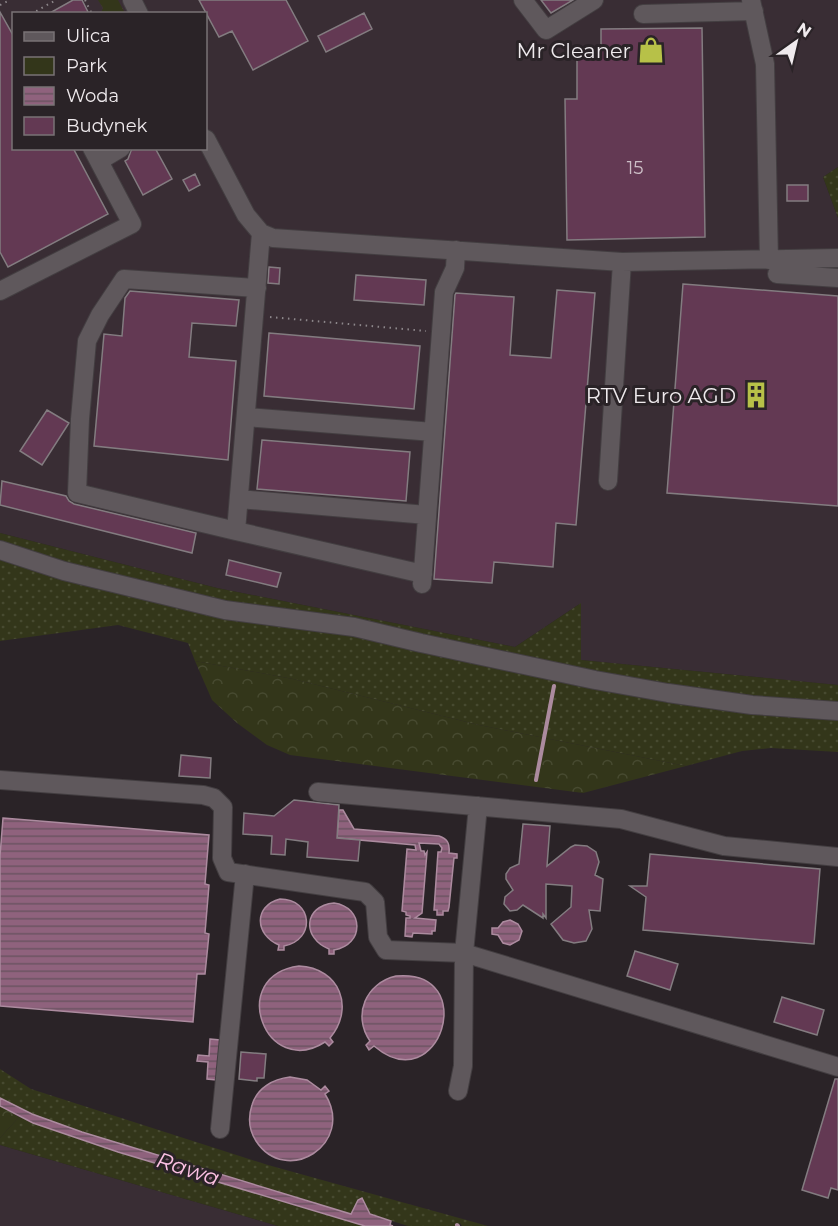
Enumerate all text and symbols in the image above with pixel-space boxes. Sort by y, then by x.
legend [12,12,207,150]
north arrow [766,12,826,72]
text: N [793,18,815,41]
text: Ulica [66,25,111,47]
shop icon: Mr Cleaner [636,35,666,65]
place label: Mr Cleaner [516,38,631,63]
text: Park [66,55,107,77]
text: Woda [66,85,119,107]
text: Budynek [66,115,148,137]
house number: 15 [627,157,643,179]
building icon: RTV Euro AGD [741,380,771,410]
place label: RTV Euro AGD [586,383,736,408]
water label: Rawa [153,1146,223,1192]

